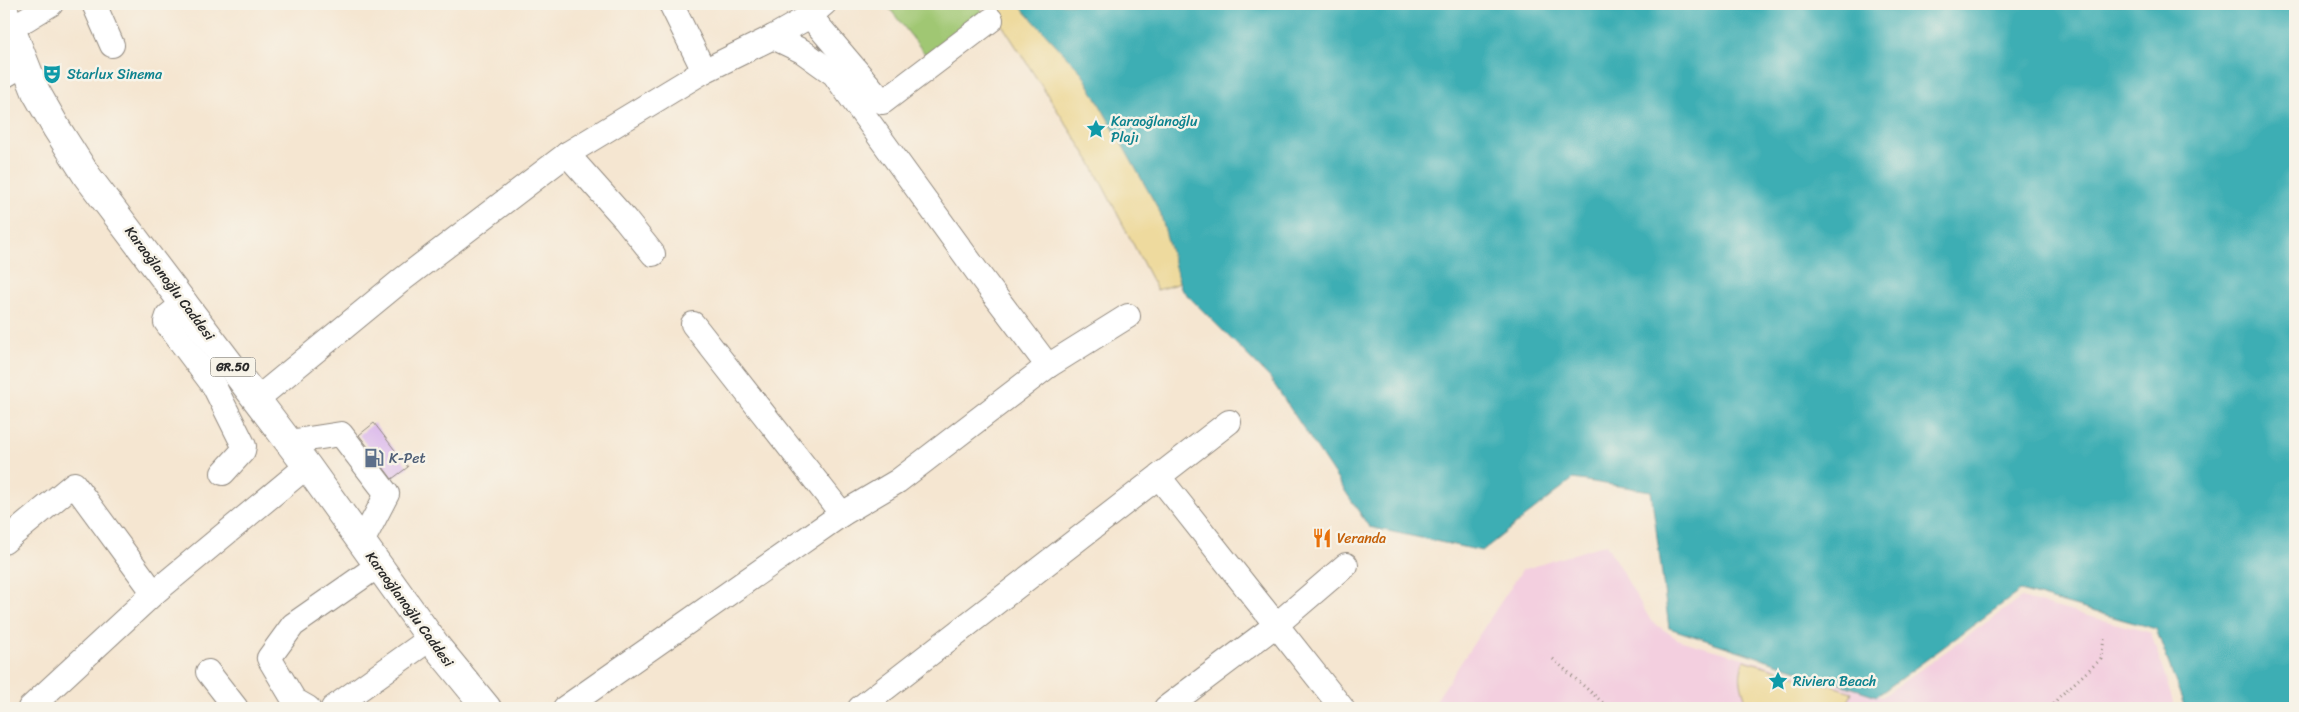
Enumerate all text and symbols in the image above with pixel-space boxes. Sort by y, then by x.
place label: Starlux Sinema [67,62,163,87]
theatre icon: Starlux Sinema [41,63,63,85]
place label: Karaoğlanoğlu Plajı [1111,109,1198,150]
place icon: Karaoğlanoğlu Plajı [1085,118,1107,140]
street label: Karaoğlanoğlu Caddesi [118,221,222,347]
road number: GR.50 [210,358,256,377]
place label: K-Pet [389,446,426,471]
fuel station icon: K-Pet [363,447,385,469]
place label: Veranda [1337,526,1386,551]
restaurant icon: Veranda [1311,527,1333,549]
street label: Karaoğlanoğlu Caddesi [359,546,461,673]
place label: Riviera Beach [1793,669,1876,694]
place icon: Riviera Beach [1767,670,1789,692]

